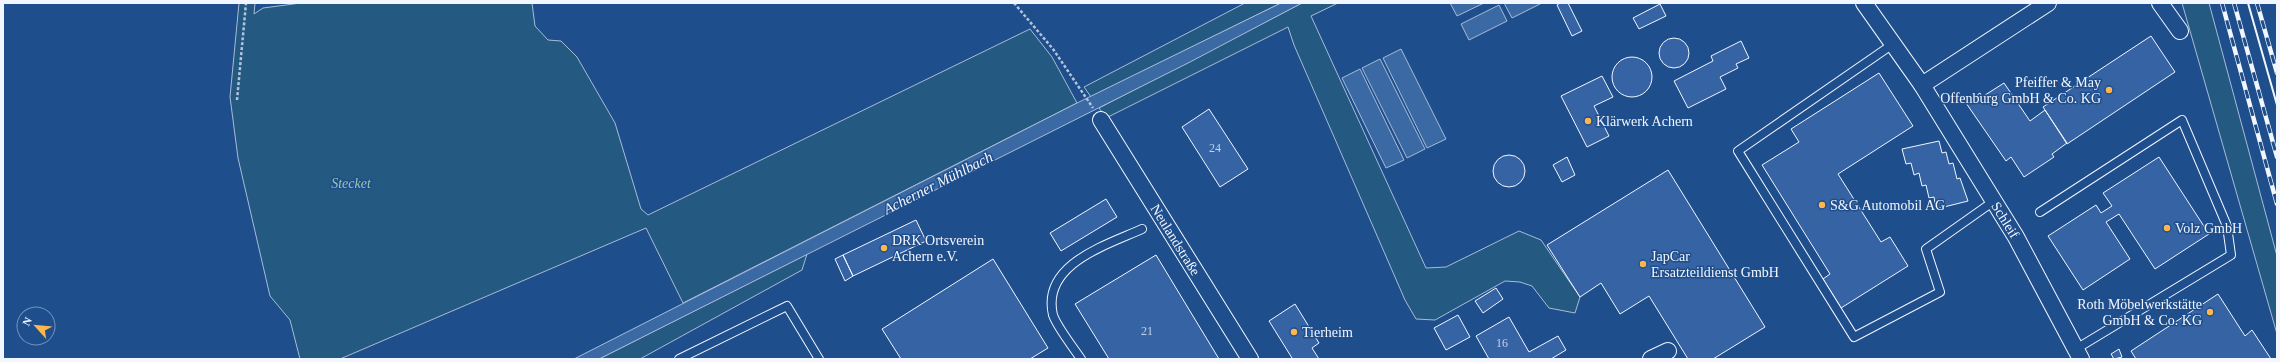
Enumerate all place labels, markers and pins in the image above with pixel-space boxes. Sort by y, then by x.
place label: Pfeiffer & May Offenburg GmbH & Co. KG [1940,75,2101,106]
marker: Pfeiffer & May Offenburg GmbH & Co. KG [2104,85,2114,95]
place label: Klärwerk Achern [1596,114,1693,129]
marker: Klärwerk Achern [1583,116,1593,126]
place label: S&G Automobil AG [1830,198,1945,213]
marker: S&G Automobil AG [1817,200,1827,210]
place label: Volz GmbH [2175,221,2242,236]
marker: Volz GmbH [2162,223,2172,233]
place label: DRK Ortsverein Achern e.V. [892,233,984,264]
marker: DRK Ortsverein Achern e.V. [879,243,889,253]
place label: JapCar Ersatzteildienst GmbH [1651,249,1779,280]
marker: JapCar Ersatzteildienst GmbH [1638,259,1648,269]
place label: Roth Möbelwerkstätte GmbH & Co. KG [2077,297,2202,328]
marker: Roth Möbelwerkstätte GmbH & Co. KG [2205,307,2215,317]
place label: Tierheim [1302,325,1353,340]
marker: Tierheim [1289,327,1299,337]

